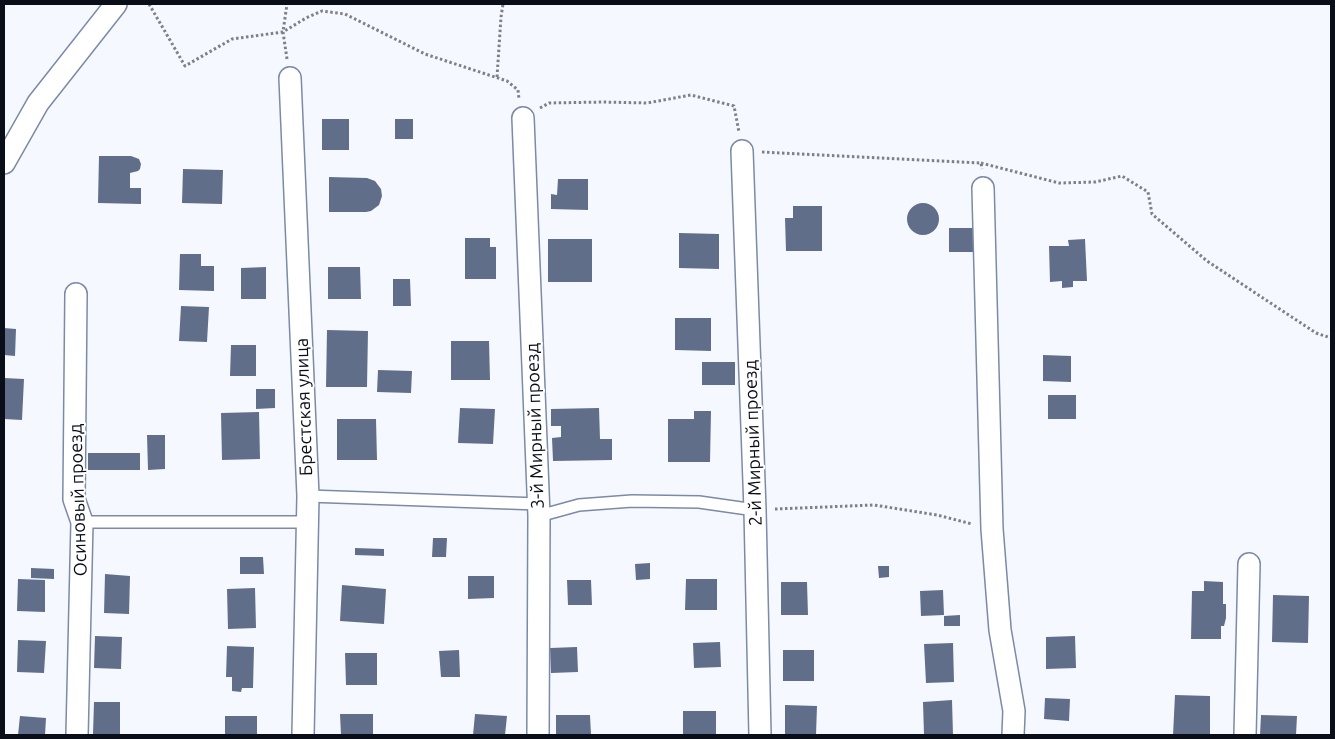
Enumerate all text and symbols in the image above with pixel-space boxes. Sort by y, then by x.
street label: Брестская улица [291,338,317,476]
street label: 3-й Мирный проезд [521,343,549,509]
street label: 2-й Мирный проезд [739,360,767,526]
street label: Осиновый проезд [65,423,91,577]

